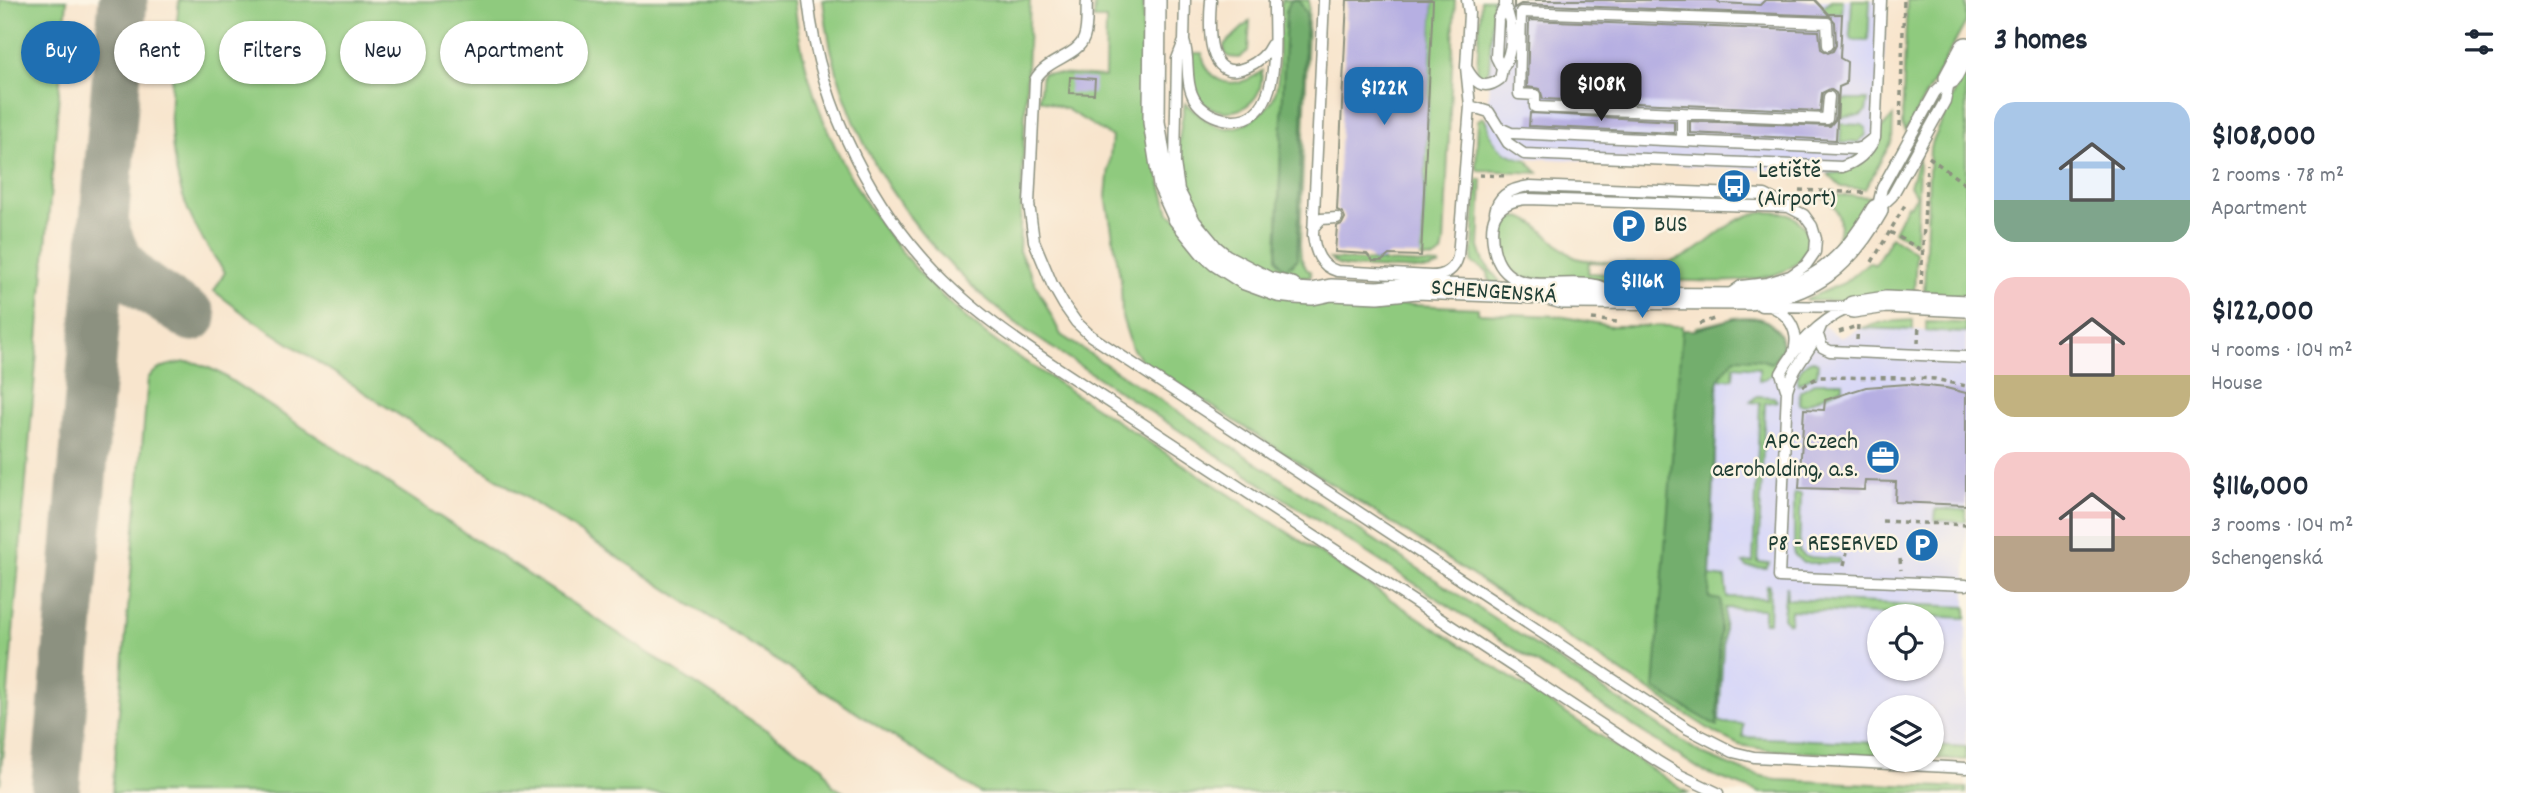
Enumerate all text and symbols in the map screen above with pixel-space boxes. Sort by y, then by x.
chip: Buy [21,21,100,84]
chip: Rent [114,21,205,84]
chip: Filters [219,21,326,84]
chip: New [340,21,426,84]
chip: Apartment [440,21,588,84]
text: 3 homes [1994,21,2088,64]
icon: filters [2460,23,2498,61]
pin: $108K [1552,64,1650,123]
pin: $122K [1335,68,1433,127]
text: $108K [1576,69,1626,102]
text: $122K [1360,73,1408,106]
text: $108,000 [2211,117,2316,160]
icon: home [2050,130,2134,214]
place label: Letiště (Airport) [1758,155,1836,217]
text: 2 rooms · 78 m² [2211,160,2344,193]
bus stop icon: Letiště (Airport) [1715,167,1753,205]
text: Apartment [2211,193,2307,226]
parking icon: BUS [1610,207,1648,245]
place label: BUS [1654,209,1688,243]
pin: $116K [1593,260,1691,320]
text: $116K [1620,266,1664,299]
street label: SCHENGENSKÁ [1430,272,1558,314]
text: $122,000 [2211,292,2314,335]
icon: home [2050,305,2134,389]
text: 4 rooms · 104 m² [2211,335,2353,368]
text: House [2211,368,2263,401]
place label: APC Czech aeroholding, a.s. [1713,426,1858,488]
office icon: APC Czech aeroholding, a.s. [1864,438,1902,476]
text: $116,000 [2211,467,2309,510]
icon: home [2050,480,2134,564]
text: 3 rooms · 104 m² [2211,510,2353,543]
parking icon: P8 - RESERVED [1903,526,1941,564]
place label: P8 - RESERVED [1768,528,1898,562]
text: Schengenská [2211,543,2323,576]
map controls [1867,604,1944,772]
button: locate [1867,604,1944,681]
button: layers [1867,695,1944,772]

